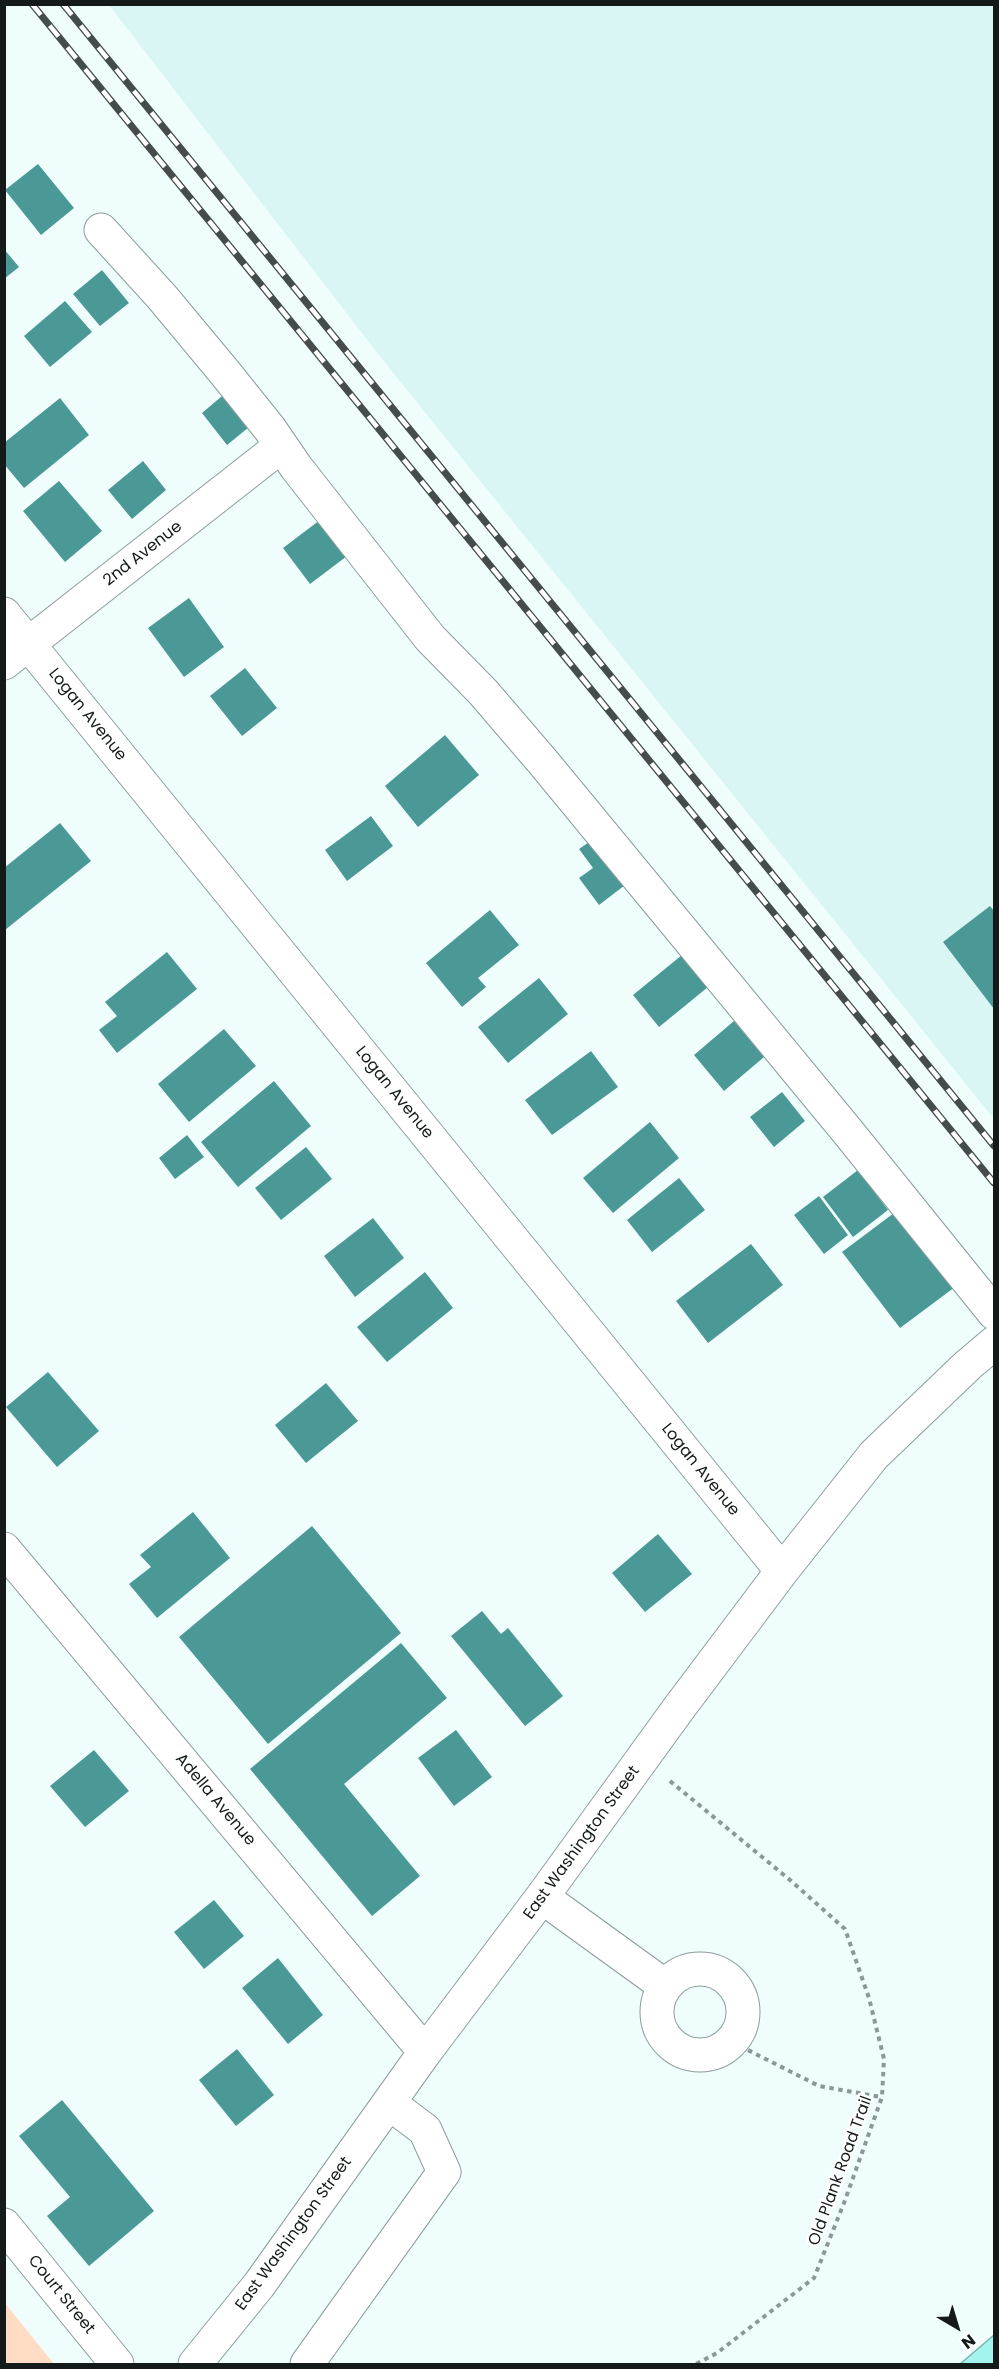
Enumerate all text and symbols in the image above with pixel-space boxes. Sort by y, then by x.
street label: 2nd Avenue [100,517,186,591]
street label: Logan Avenue [44,665,130,765]
street label: Logan Avenue [351,1043,437,1143]
street label: Logan Avenue [657,1420,743,1520]
street label: Adella Avenue [171,1750,259,1850]
street label: East Washington Street [520,1763,644,1923]
street label: Old Plank Road Trail [805,2094,877,2248]
street label: East Washington Street [232,2154,356,2314]
street label: Court Street [23,2252,99,2338]
north arrow [927,2297,987,2357]
text: N [957,2329,980,2354]

